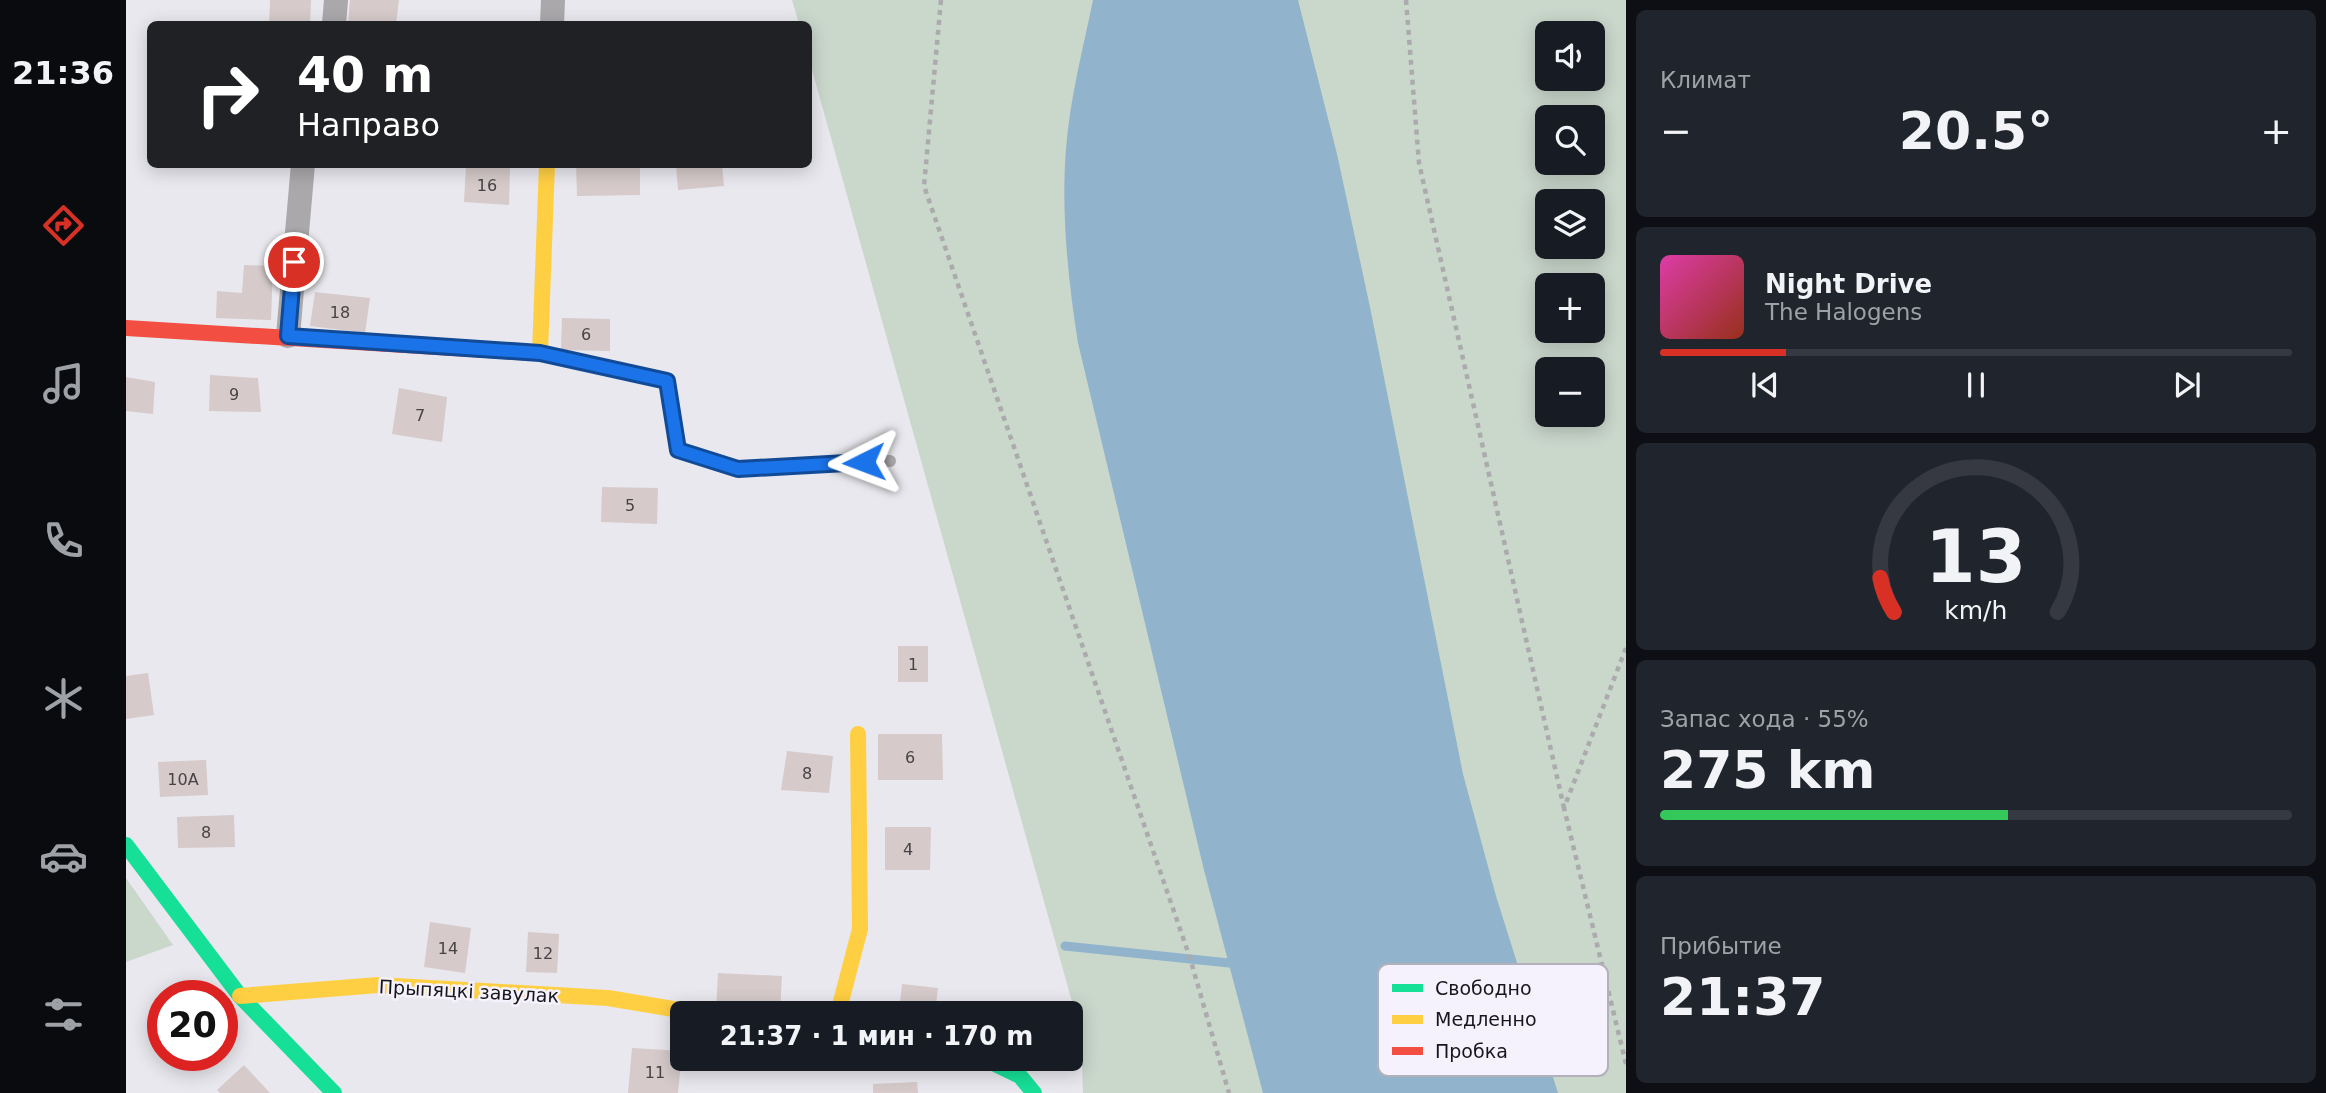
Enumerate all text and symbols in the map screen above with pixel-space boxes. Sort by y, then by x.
map controls [1535,21,1605,427]
button: sound [1535,21,1605,91]
text: 40 m [297,47,433,104]
icon: right [182,49,273,140]
text: 21:36 [12,54,114,92]
text: Климат [1660,67,1751,93]
text: 20.5° [1899,101,2053,161]
button: search [1535,105,1605,175]
text: Направо [297,106,440,144]
text: − [1660,109,1692,153]
text: + [2260,109,2292,153]
house number: 16 [477,176,497,195]
button: layers [1535,189,1605,259]
icon: directions [39,201,88,250]
pin [264,232,324,292]
icon: arrive [275,243,313,281]
text: Night Drive [1765,269,1932,299]
button: + [1535,273,1605,343]
text: The Halogens [1765,299,1922,325]
house number: 18 [330,303,350,322]
house number: 6 [581,325,591,344]
button: − [1535,357,1605,427]
icon: music [39,359,88,408]
icon: previous [1746,366,1784,404]
icon: pause [1957,366,1995,404]
icon: next [2168,366,2206,404]
house number: 9 [229,385,239,404]
house number: 7 [415,406,425,425]
position arrow [827,425,901,499]
house number: 5 [625,496,635,515]
text: 13 [1925,515,2027,600]
icon: phone [39,516,88,565]
text: km/h [1944,596,2008,625]
house number: 1 [908,655,918,674]
icon: climate [39,674,88,723]
text: Запас хода · 55% [1660,706,1869,732]
text: 275 km [1660,740,1875,800]
house number: 6 [905,748,915,767]
house number: 8 [802,764,812,783]
house number: 10А [167,770,199,789]
house number: 8 [201,823,211,842]
icon: car [39,832,88,881]
house number: 4 [903,840,913,859]
text: Прибытие [1660,933,1782,959]
house number: 14 [438,939,458,958]
house number: 12 [533,944,553,963]
legend [1378,964,1608,1076]
text: 21:37 [1660,967,1826,1027]
street label: Прыпяцкі завулак [378,975,560,1007]
text: Свободно [1435,977,1532,999]
speed limit sign: 20 [147,980,238,1071]
icon: filters [39,990,88,1039]
text: Медленно [1435,1008,1537,1030]
text: 21:37 · 1 мин · 170 m [720,1021,1033,1051]
text: Пробка [1435,1040,1508,1062]
house number: 11 [645,1063,665,1082]

